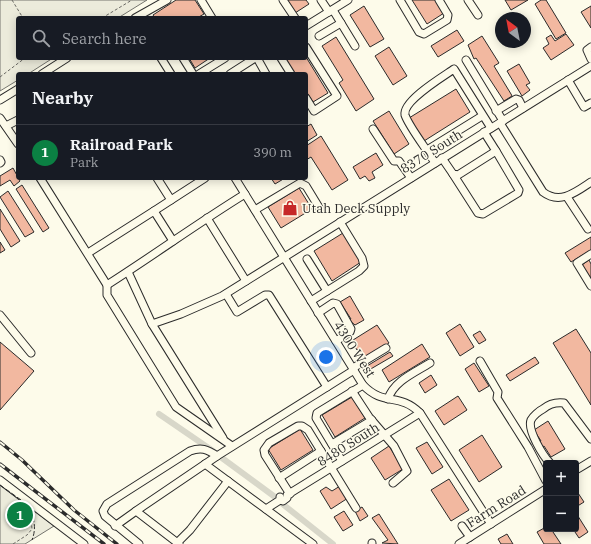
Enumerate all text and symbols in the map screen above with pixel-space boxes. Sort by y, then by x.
north arrow [495,12,531,48]
search box [16,16,308,60]
icon: search [30,27,52,49]
text: Search here [62,29,147,48]
text: Nearby [32,87,93,109]
street label: 8370 South [397,126,465,177]
text: Railroad Park [70,135,173,154]
text: 1 [41,144,49,161]
text: 390 m [253,144,292,161]
text: Park [70,154,98,171]
shop icon: Utah Deck Supply [281,199,299,217]
place label: Utah Deck Supply [302,200,410,217]
street label: 4300 West [330,318,379,381]
your location [316,347,336,367]
street label: 8480 South [314,419,382,470]
map controls [543,460,579,532]
button: + [543,460,579,496]
street label: Farm Road [463,481,529,531]
button: − [543,496,579,532]
pin: 1 [7,500,33,530]

